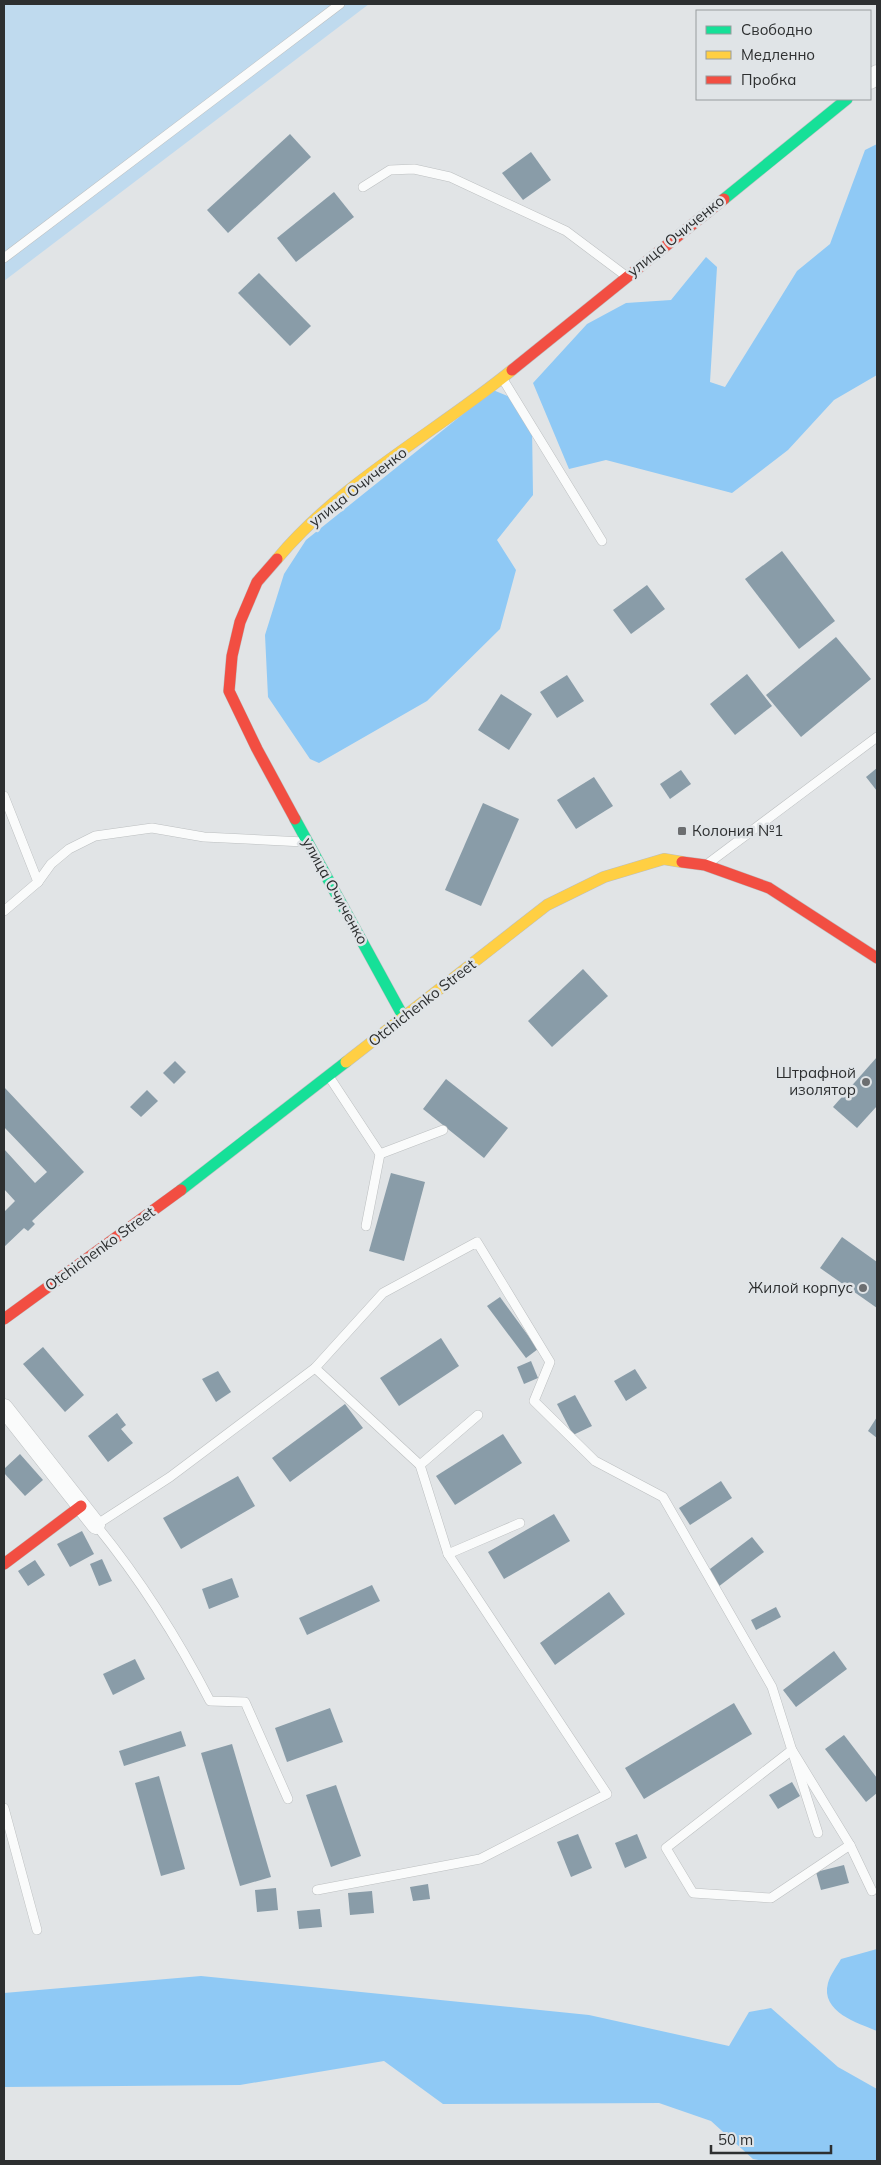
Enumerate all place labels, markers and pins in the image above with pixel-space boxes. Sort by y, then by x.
place label: Колония №1 [692,821,783,840]
marker: Колония №1 [676,825,688,837]
place label: Штрафной изолятор [776,1063,856,1099]
marker: Штрафной изолятор [860,1076,872,1088]
place label: Жилой корпус [748,1278,853,1297]
marker: Жилой корпус [857,1282,869,1294]

